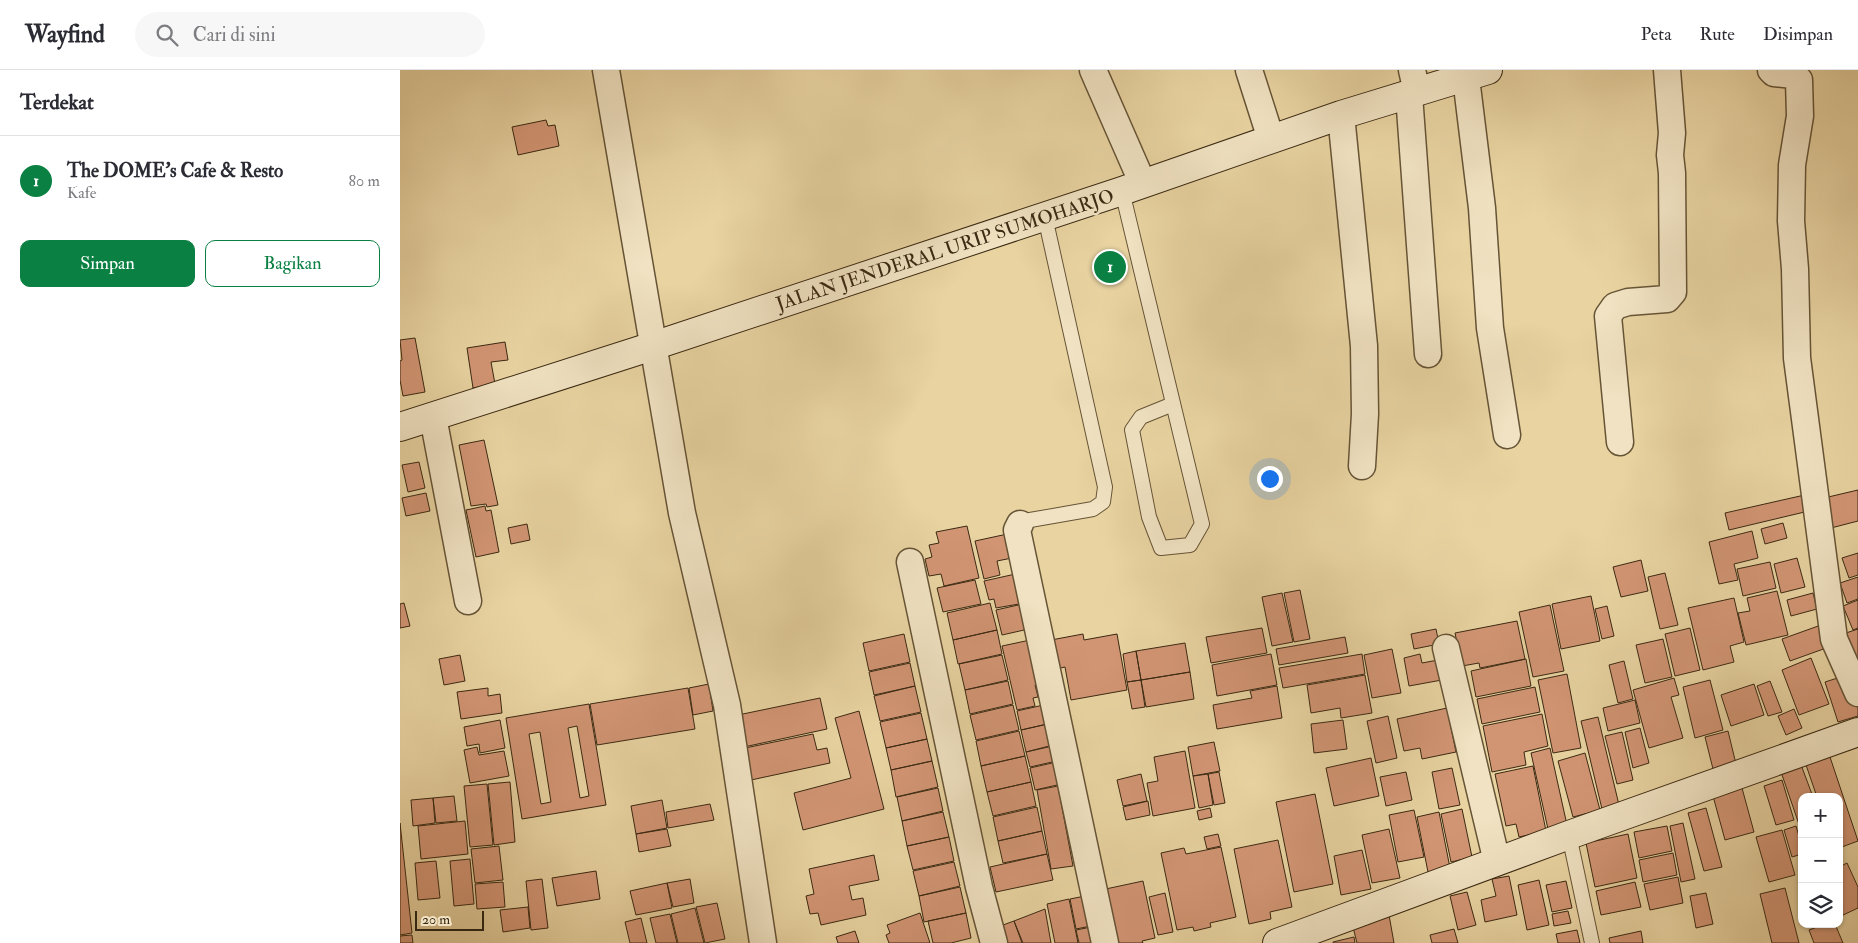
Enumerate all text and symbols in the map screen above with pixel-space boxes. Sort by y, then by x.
search box [135,12,485,57]
text: Wayfind [25,19,105,50]
icon: search [153,21,181,49]
text: Cari di sini [193,23,275,47]
text: Peta [1641,23,1672,46]
text: Rute [1700,23,1735,46]
text: Disimpan [1763,23,1833,46]
text: Terdekat [20,89,94,116]
text: The DOME's Cafe & Resto [67,159,283,183]
text: 1 [33,171,39,191]
text: 80 m [349,171,380,191]
text: Kafe [67,183,97,203]
street label: JALAN JENDERAL URIP SUMOHARJO [772,184,1117,316]
button: Simpan [20,240,195,287]
button: Bagikan [205,240,380,287]
pin: 1 [1094,248,1126,286]
your location [1257,466,1283,492]
map controls [1798,793,1843,928]
button: + [1798,793,1843,838]
button: − [1798,838,1843,883]
button: layers [1798,883,1843,928]
scale bar [415,908,484,931]
text: 20 m [422,911,450,928]

